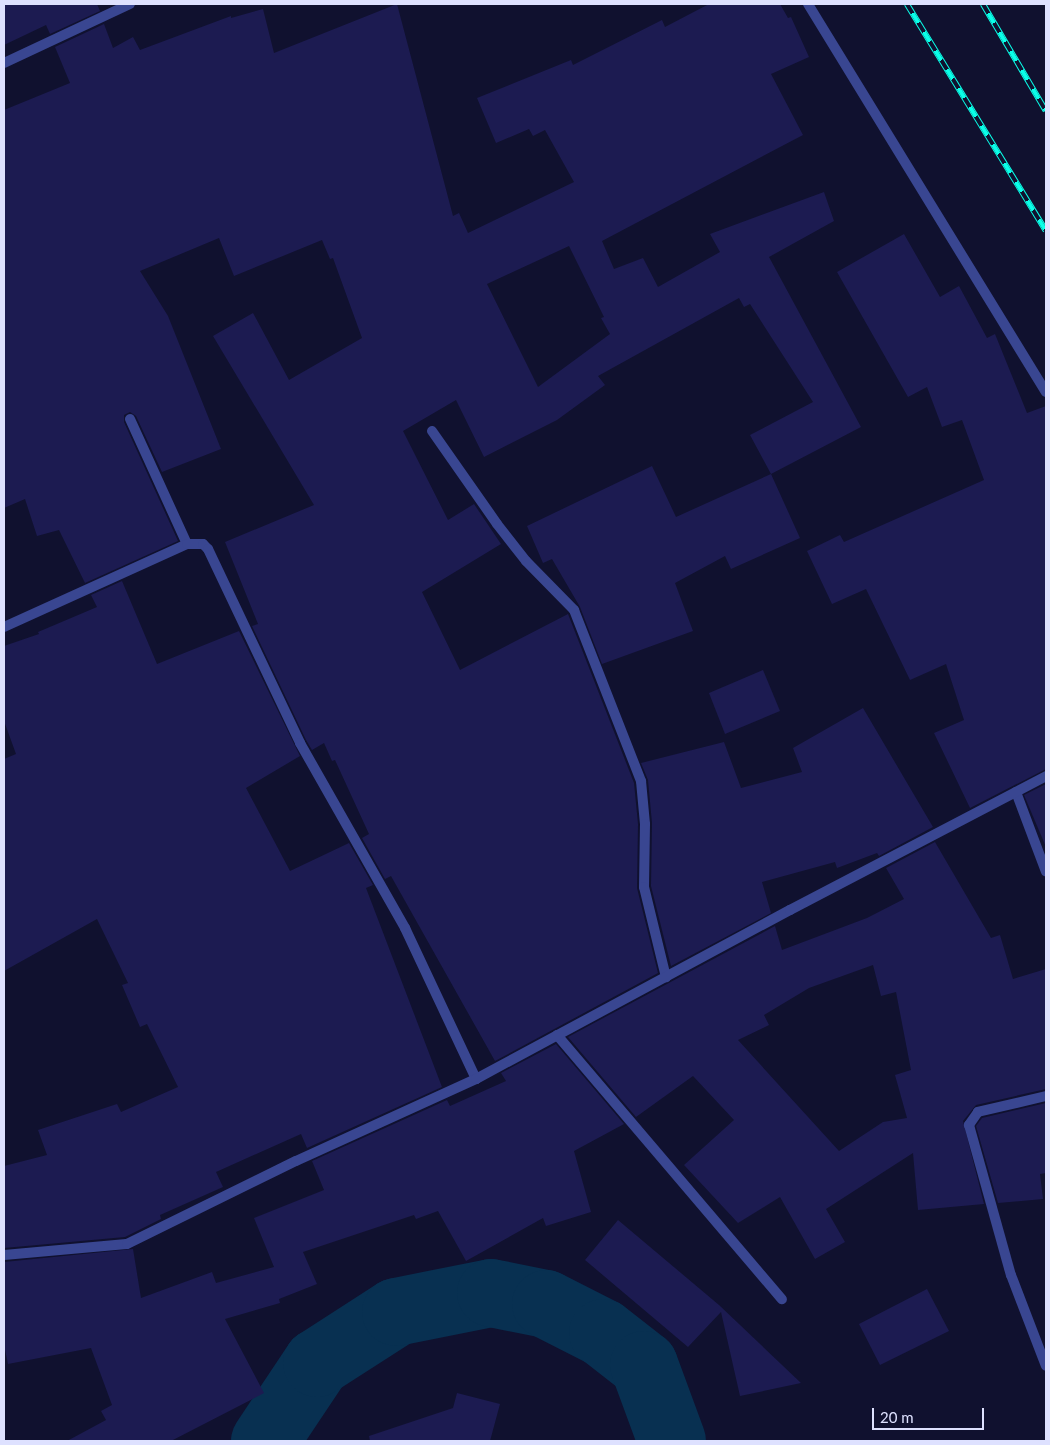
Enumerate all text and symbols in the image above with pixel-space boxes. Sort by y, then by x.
scale bar [875,1398,988,1430]
text: 20 m [880,1408,914,1426]

